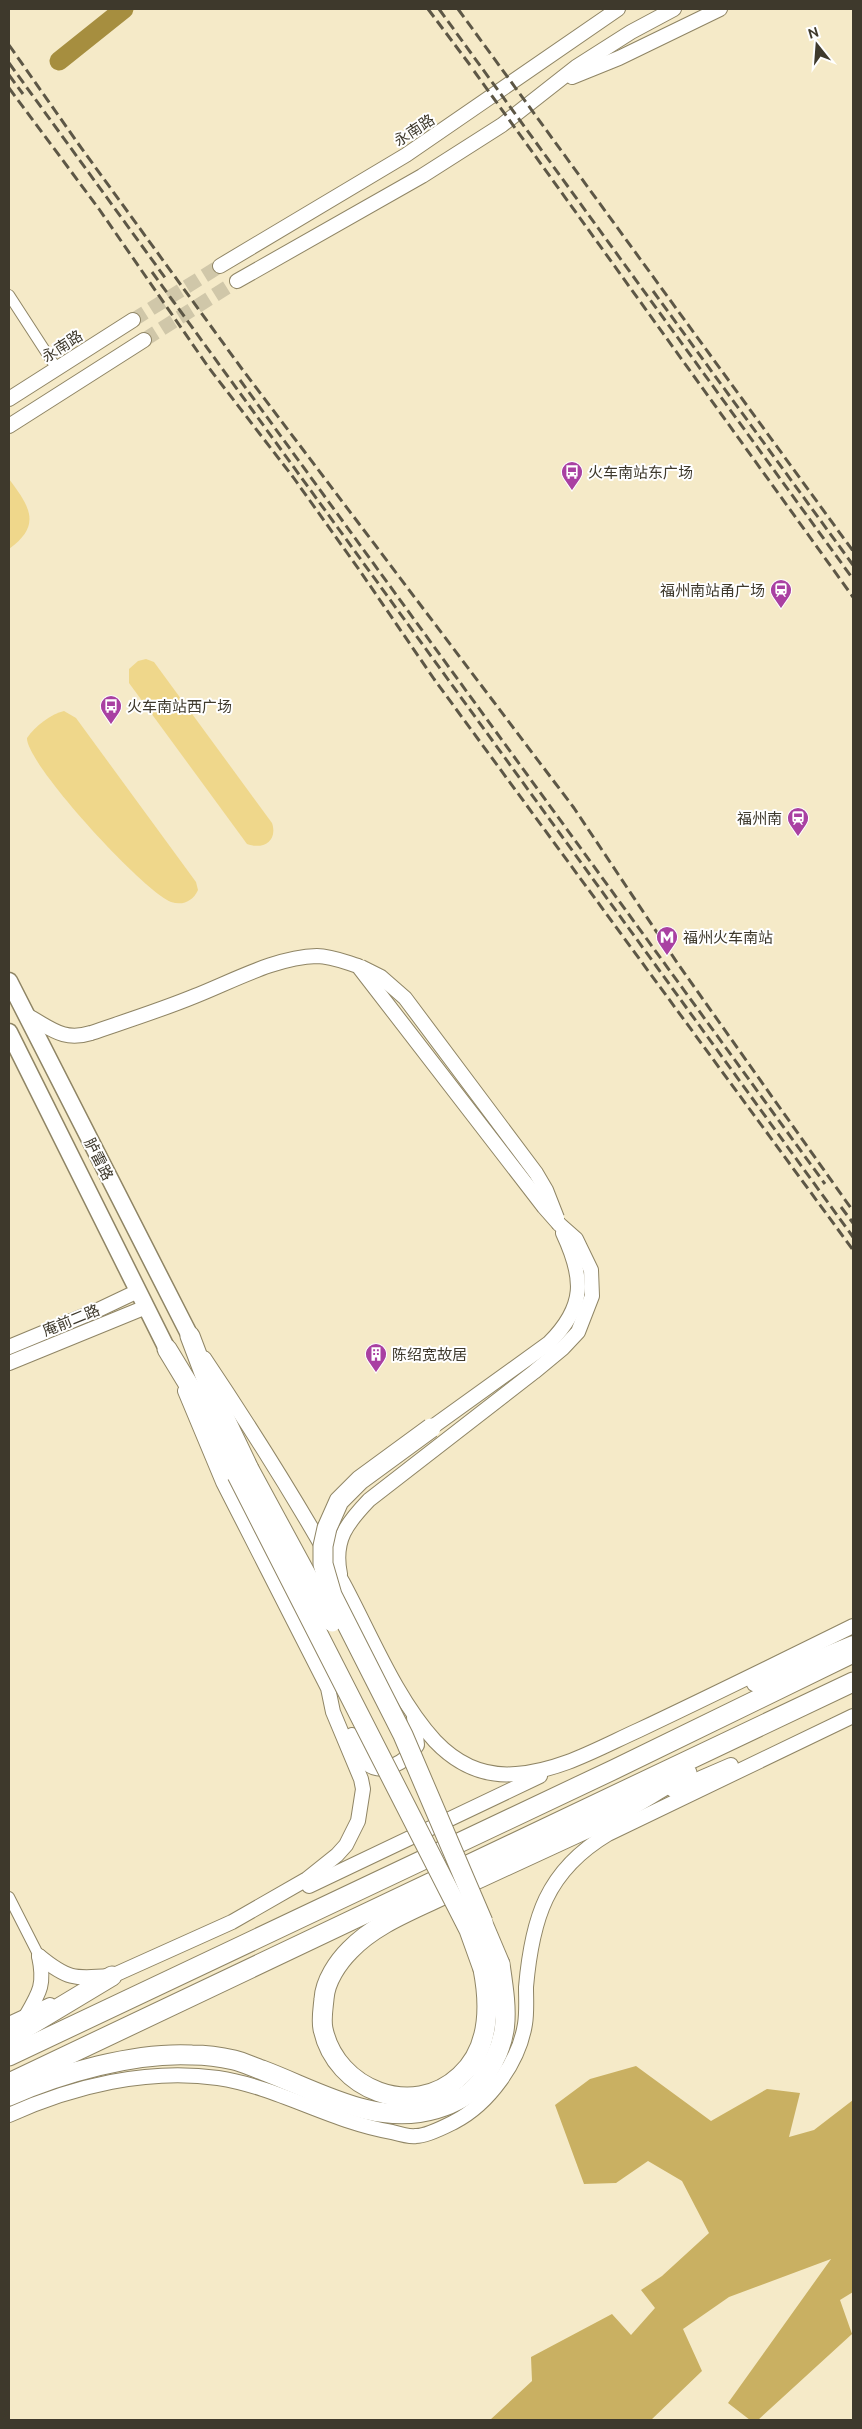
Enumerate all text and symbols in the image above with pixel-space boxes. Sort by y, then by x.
north arrow [792,20,842,70]
text: N [806,23,821,42]
street label: 永南路 [390,111,438,149]
street label: 永南路 [38,327,86,365]
bus stop icon: 火车南站东广场 [560,460,584,491]
place label: 火车南站东广场 [588,464,693,481]
station icon: 福州南站甬广场 [769,578,793,609]
place label: 福州南站甬广场 [660,582,765,599]
bus stop icon: 火车南站西广场 [99,694,123,725]
place label: 火车南站西广场 [127,698,232,715]
station icon: 福州南 [786,806,810,837]
place label: 福州南 [737,810,782,827]
metro station icon: 福州火车南站 [655,925,679,956]
place label: 福州火车南站 [683,929,773,946]
street label: 胪雷路 [81,1135,117,1183]
street label: 庵前二路 [40,1301,102,1339]
building icon: 陈绍宽故居 [364,1342,388,1373]
place label: 陈绍宽故居 [392,1346,467,1363]

